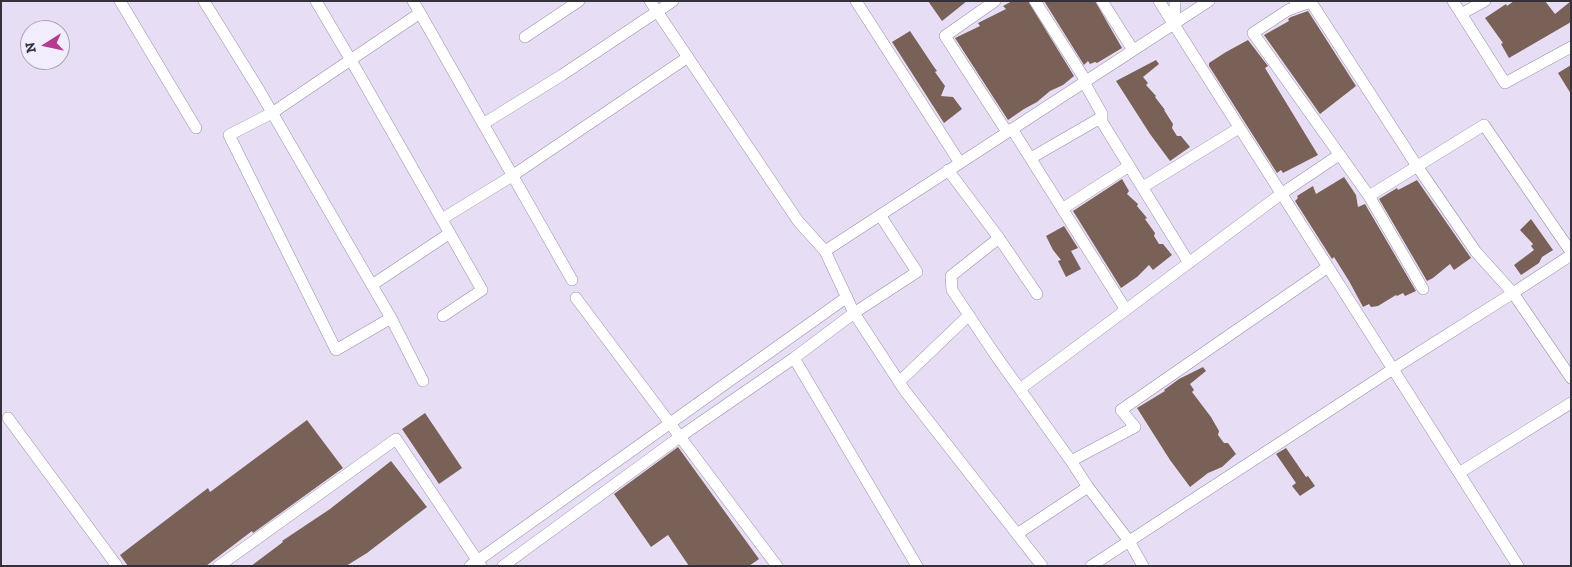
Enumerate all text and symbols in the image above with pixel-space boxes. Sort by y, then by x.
north arrow [20,20,70,70]
text: N [21,41,40,54]

